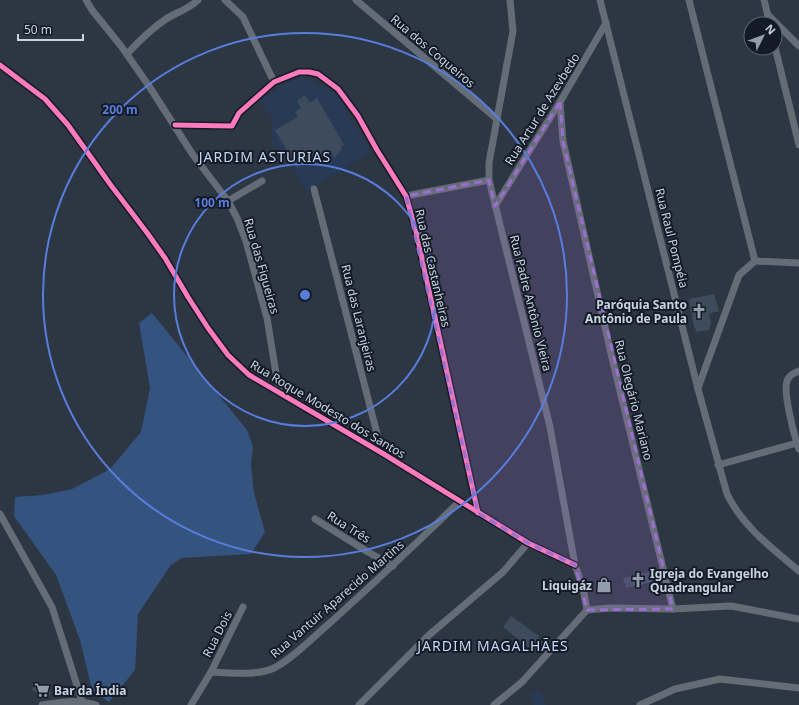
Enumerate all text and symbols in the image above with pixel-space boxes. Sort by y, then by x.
street label: Rua dos Coqueiros [387,11,479,92]
scale bar [18,16,83,42]
north arrow [743,16,783,56]
text: 50 m [24,21,52,38]
text: N [762,21,779,37]
street label: Rua Artur de Azevbedo [501,50,583,168]
text: 200 m [102,101,138,118]
district label: JARDIM ASTURIAS [197,147,331,166]
street label: Rua Raul Pompéia [651,186,693,290]
text: 100 m [194,194,230,211]
street label: Rua das Castanheiras [411,207,455,329]
street label: Rua das Figueiras [240,216,284,316]
street label: Rua Padre Antônio Vieira [506,233,556,373]
street label: Rua das Laranjeiras [337,263,381,374]
centre of rings [298,288,312,302]
place label: Paróquia Santo Antônio de Paula [585,296,687,327]
church icon: Paróquia Santo Antônio de Paula [690,302,708,320]
street label: Rua Olegário Mariano [611,338,657,462]
street label: Rua Roque Modesto dos Santos [247,356,409,462]
street label: Rua Três [324,507,374,547]
street label: Rua Vantuir Aparecido Martins [267,536,408,662]
place label: Igreja do Evangelho Quadrangular [650,565,769,596]
church icon: Igreja do Evangelho Quadrangular [629,571,647,589]
shop icon: Liquigáz [595,576,613,594]
place label: Liquigáz [542,577,592,594]
street label: Rua Dois [198,608,236,660]
district label: JARDIM MAGALHÃES [415,636,569,655]
supermarket icon: Bar da Índia [33,681,51,699]
place label: Bar da Índia [54,682,126,699]

